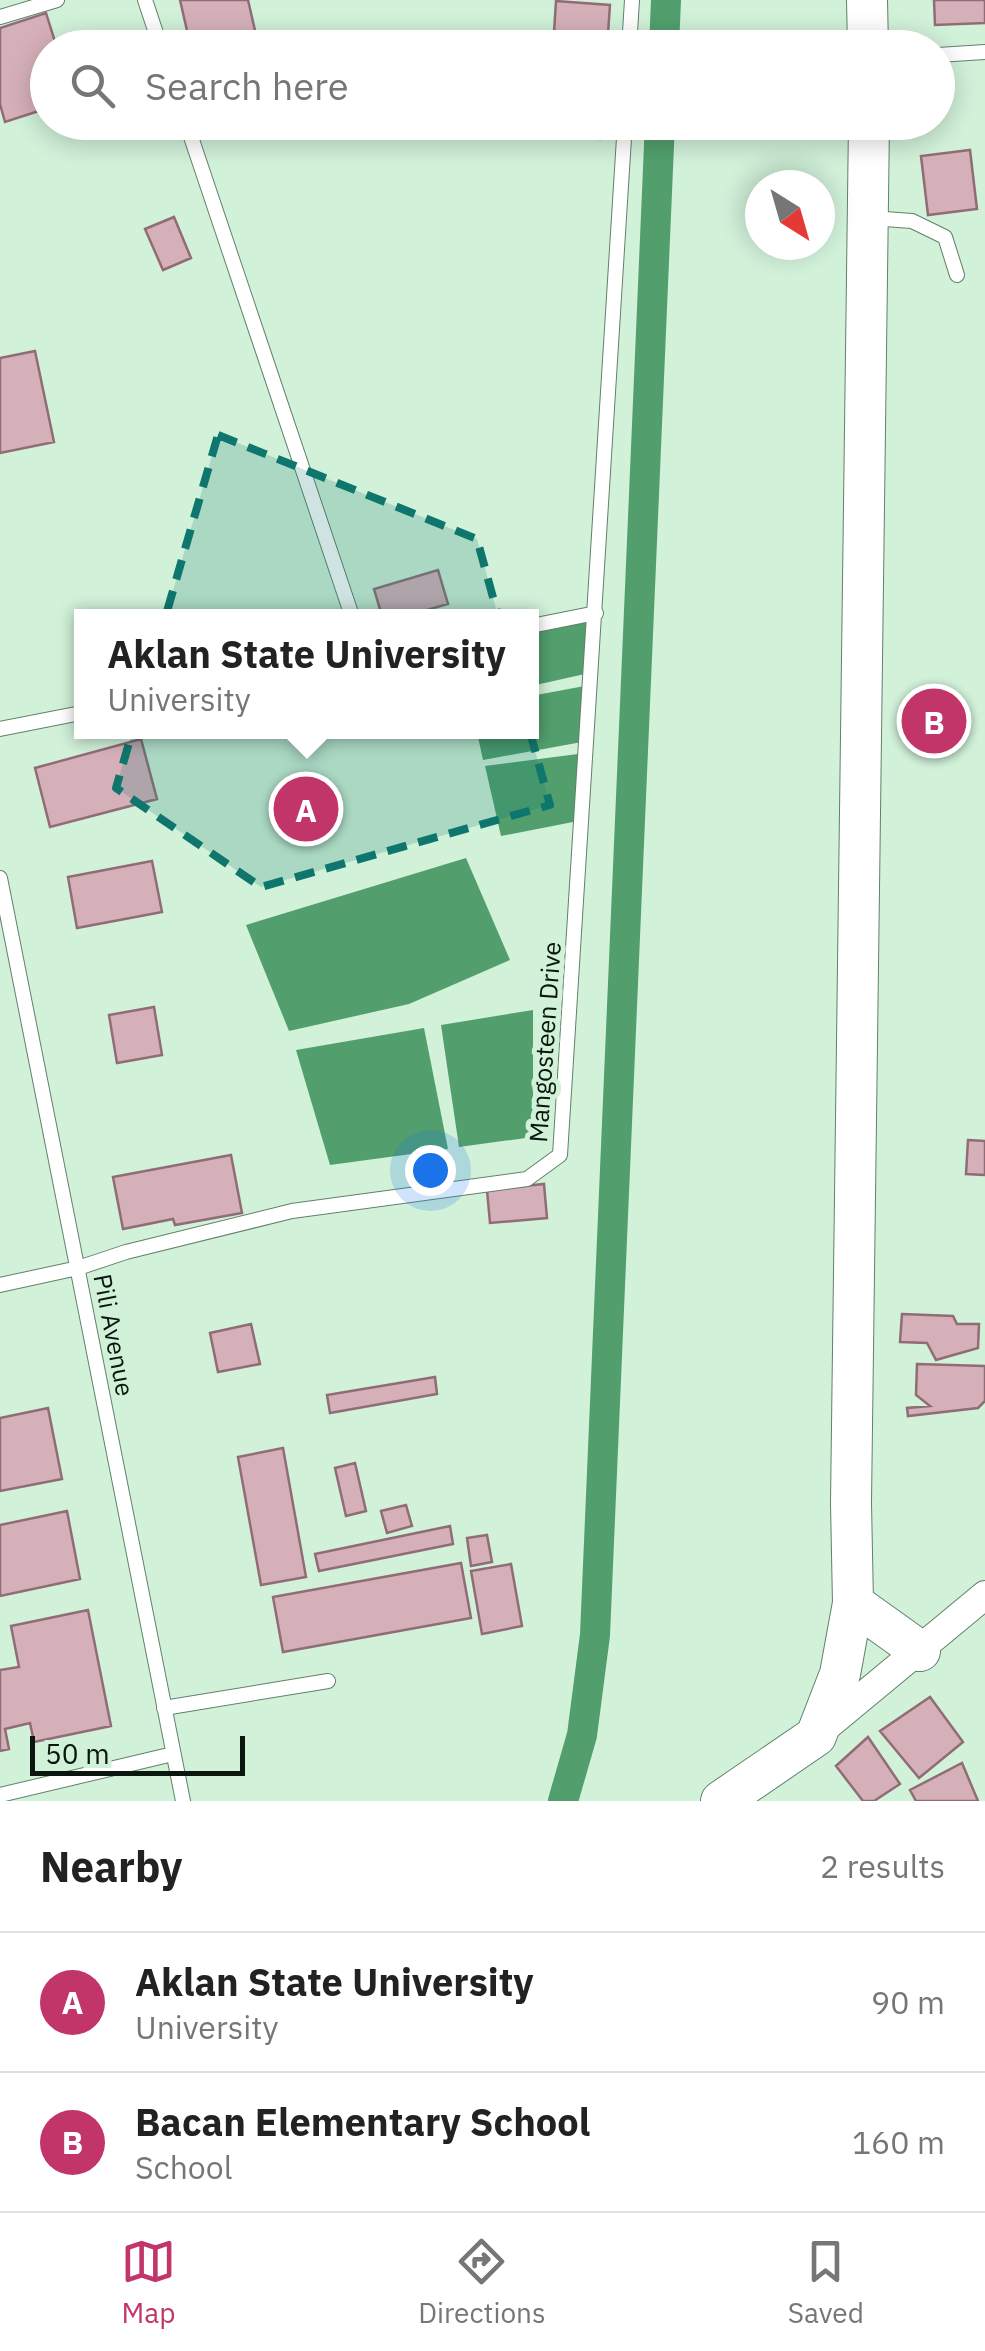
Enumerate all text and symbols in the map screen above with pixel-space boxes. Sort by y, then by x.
search box [30,30,955,140]
icon: search [65,58,120,113]
text: Search here [145,61,349,110]
north arrow [745,170,835,260]
popup [74,609,539,739]
text: Aklan State University [107,629,506,678]
text: University [107,678,251,720]
pin: B [902,684,966,758]
pin: A [274,772,338,846]
street label: Mangosteen Drive [521,940,568,1143]
your location [405,1145,456,1196]
street label: Pili Avenue [86,1271,143,1399]
scale bar [30,1731,245,1776]
text: 50 m [45,1735,110,1772]
text: Nearby [40,1839,182,1894]
text: 2 results [820,1845,945,1887]
text: Aklan State University [135,1957,534,2006]
text: A [62,1981,83,2023]
text: 90 m [871,1981,945,2023]
text: University [135,2006,278,2048]
text: Bacan Elementary School [135,2097,590,2146]
text: B [62,2121,83,2163]
text: 160 m [852,2121,945,2163]
text: School [135,2146,232,2188]
tab: Map [121,2234,176,2331]
tab: Directions [418,2234,546,2331]
tab: Saved [788,2234,864,2331]

